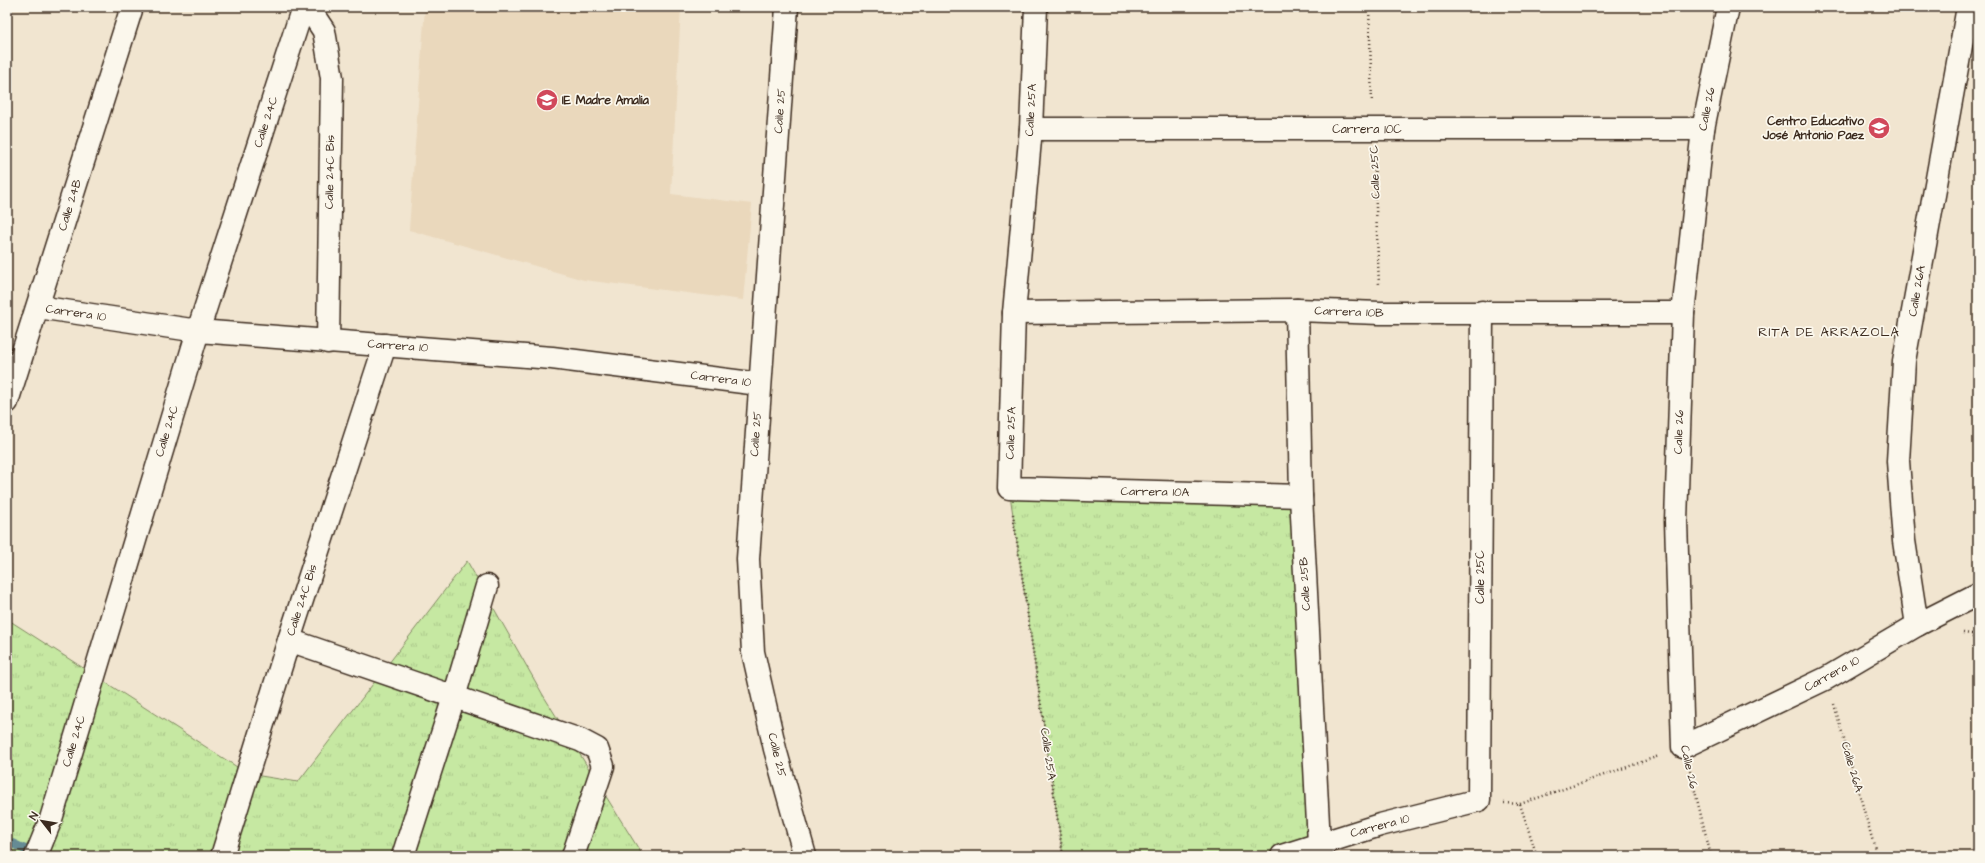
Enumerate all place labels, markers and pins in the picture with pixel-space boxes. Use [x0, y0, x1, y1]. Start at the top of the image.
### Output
school or university icon: IE Madre Amalia [534, 87, 560, 113]
place label: IE Madre Amalia [562, 92, 650, 109]
place label: Centro Educativo José Antonio Paez [1762, 113, 1865, 144]
school or university icon: Centro Educativo José Antonio Paez [1866, 115, 1892, 141]

